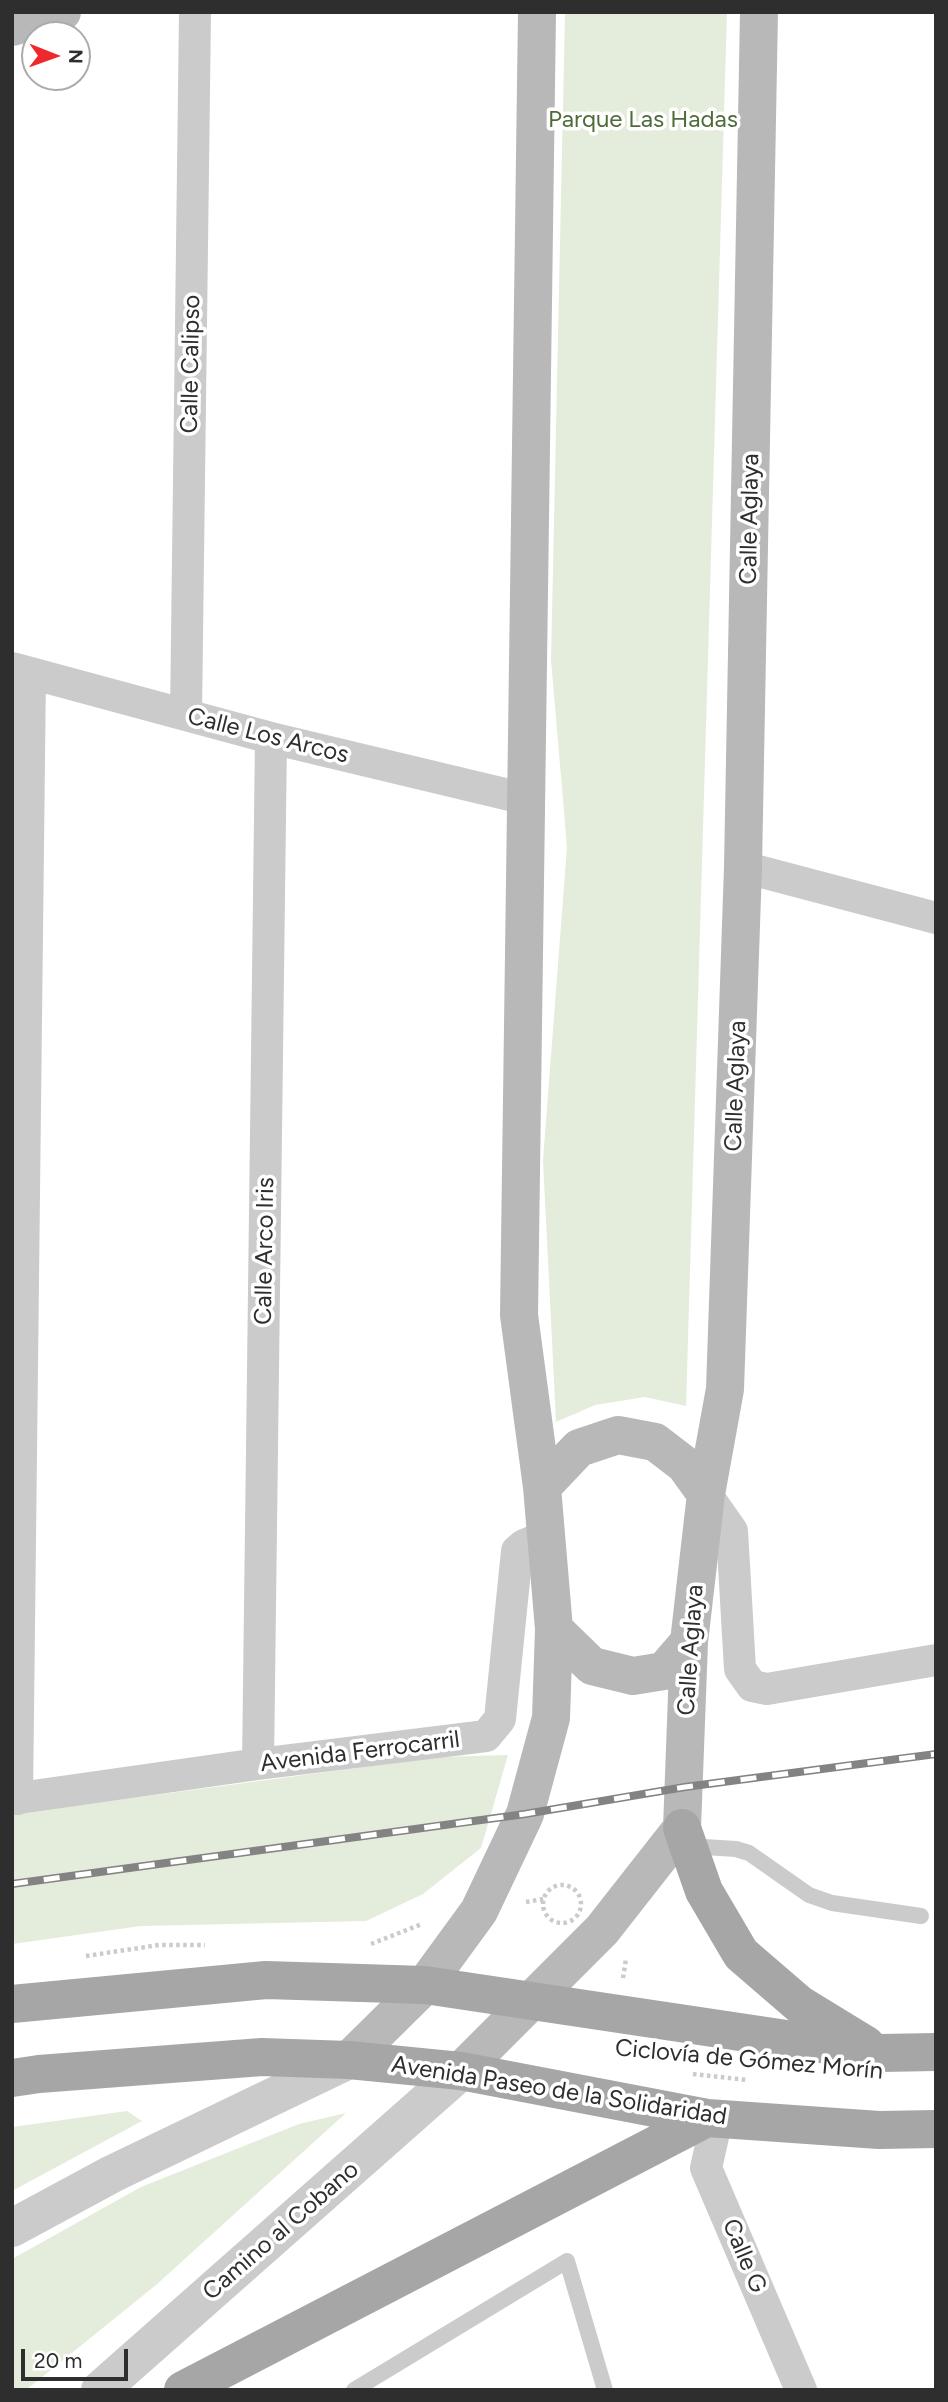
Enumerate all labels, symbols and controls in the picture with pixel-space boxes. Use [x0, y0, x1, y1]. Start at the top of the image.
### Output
north arrow [21, 21, 91, 91]
text: N [64, 49, 87, 64]
park label: Parque Las Hadas [548, 106, 738, 134]
street label: Calle Calipso [175, 294, 207, 434]
street label: Calle Aglaya [734, 453, 766, 585]
street label: Calle Los Arcos [184, 702, 352, 770]
street label: Calle Aglaya [719, 1020, 753, 1152]
street label: Calle Arco Iris [249, 1177, 281, 1325]
street label: Calle Aglaya [672, 1584, 710, 1716]
street label: Avenida Ferrocarril [259, 1725, 461, 1779]
street label: Ciclovía de Gómez Morín [614, 2034, 884, 2086]
street label: Avenida Paseo de la Solidaridad [389, 2050, 729, 2132]
street label: Camino al Cobano [197, 2155, 365, 2307]
street label: Calle G [716, 2215, 772, 2297]
scale bar [24, 2336, 131, 2380]
text: 20 m [34, 2348, 82, 2373]

